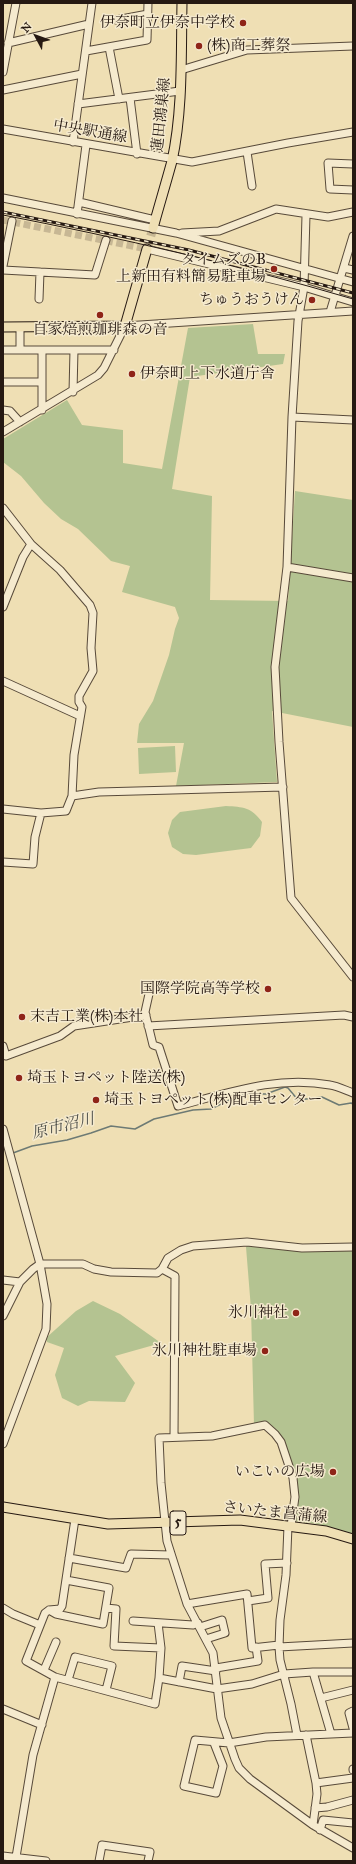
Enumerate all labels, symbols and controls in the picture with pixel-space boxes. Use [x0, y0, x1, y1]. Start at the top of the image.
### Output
place label: 伊奈町立伊奈中学校 [100, 14, 235, 32]
north arrow [16, 16, 56, 56]
marker: 伊奈町立伊奈中学校 [238, 18, 248, 28]
text: N [19, 20, 35, 36]
place label: (株)商工葬祭 [207, 37, 290, 55]
marker: (株)商工葬祭 [194, 41, 204, 51]
street label: 蓮田鴻巣線 [149, 77, 175, 153]
street label: 中央駅通線 [52, 117, 128, 147]
place label: タイムズのB 上新田有料簡易駐車場 [116, 251, 266, 286]
marker: タイムズのB 上新田有料簡易駐車場 [269, 264, 279, 274]
place label: ちゅうおうけん [199, 291, 304, 309]
marker: ちゅうおうけん [307, 295, 317, 305]
marker: 自家焙煎珈琲森の音 [95, 310, 105, 320]
place label: 自家焙煎珈琲森の音 [33, 321, 167, 339]
place label: 伊奈町上下水道庁舎 [140, 365, 275, 383]
marker: 伊奈町上下水道庁舎 [127, 369, 137, 379]
place label: 国際学院高等学校 [140, 980, 260, 998]
marker: 国際学院高等学校 [263, 984, 273, 994]
place label: 末吉工業(株)本社 [30, 1008, 143, 1026]
marker: 末吉工業(株)本社 [17, 1012, 27, 1022]
place label: 埼玉トヨペット陸送(株) [27, 1069, 185, 1087]
marker: 埼玉トヨペット陸送(株) [14, 1073, 24, 1083]
place label: 埼玉トヨペット(株)配車センター [104, 1091, 322, 1109]
marker: 埼玉トヨペット(株)配車センター [91, 1095, 101, 1105]
water label: 原市沼川 [30, 1110, 96, 1144]
place label: 氷川神社 [228, 1304, 288, 1322]
marker: 氷川神社 [291, 1308, 301, 1318]
place label: 氷川神社駐車場 [152, 1342, 257, 1360]
marker: 氷川神社駐車場 [260, 1346, 270, 1356]
place label: いこいの広場 [235, 1463, 325, 1481]
marker: いこいの広場 [328, 1467, 338, 1477]
street label: さいたま菖蒲線 [222, 1499, 328, 1527]
road number: 5 [170, 1511, 186, 1535]

